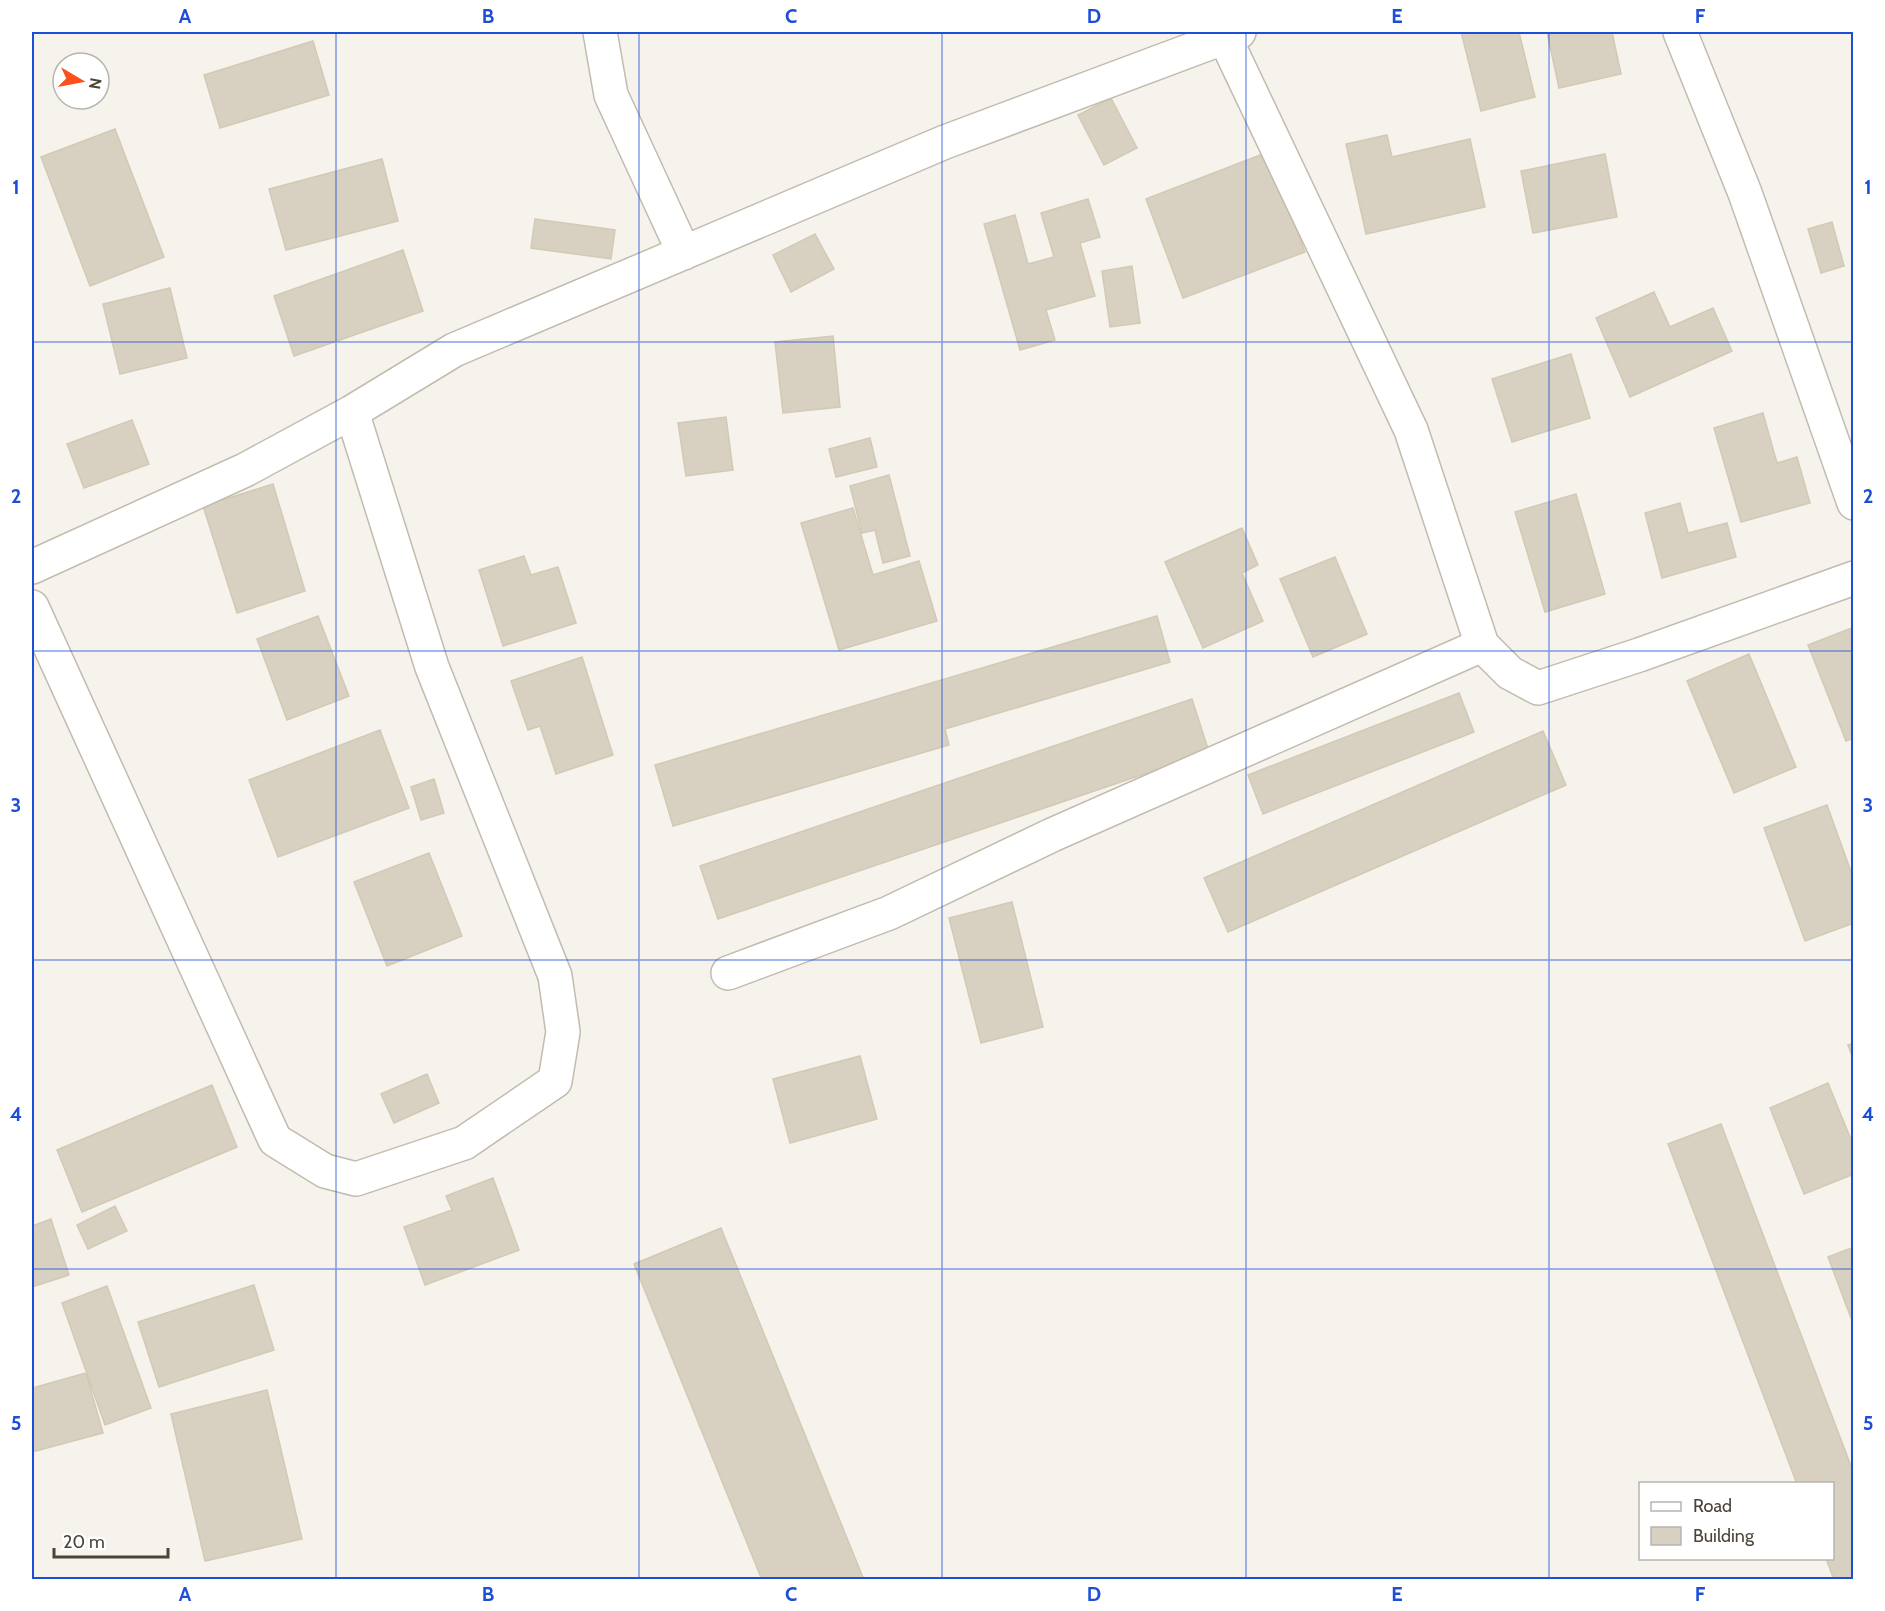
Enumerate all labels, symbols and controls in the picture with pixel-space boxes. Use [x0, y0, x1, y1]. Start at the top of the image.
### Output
text: A [179, 4, 192, 28]
text: B [482, 4, 494, 28]
text: C [785, 4, 797, 28]
text: D [1087, 4, 1101, 28]
text: E [1391, 4, 1403, 28]
text: F [1695, 4, 1706, 28]
north arrow [51, 51, 111, 111]
text: N [85, 76, 106, 91]
text: 1 [12, 175, 20, 199]
text: 1 [1864, 175, 1872, 199]
text: 2 [11, 484, 21, 508]
text: 2 [1863, 484, 1873, 508]
text: 3 [11, 793, 21, 817]
text: 3 [1863, 793, 1873, 817]
text: 4 [10, 1102, 22, 1126]
text: 4 [1862, 1102, 1874, 1126]
text: 5 [11, 1411, 21, 1435]
text: 5 [1863, 1411, 1873, 1435]
legend [1639, 1482, 1834, 1560]
text: Road [1693, 1495, 1732, 1517]
scale bar [54, 1521, 168, 1559]
text: Building [1693, 1525, 1755, 1547]
text: 20 m [63, 1531, 105, 1553]
text: A [179, 1582, 192, 1606]
text: B [482, 1582, 494, 1606]
text: C [785, 1582, 797, 1606]
text: D [1087, 1582, 1101, 1606]
text: E [1391, 1582, 1403, 1606]
text: F [1695, 1582, 1706, 1606]

